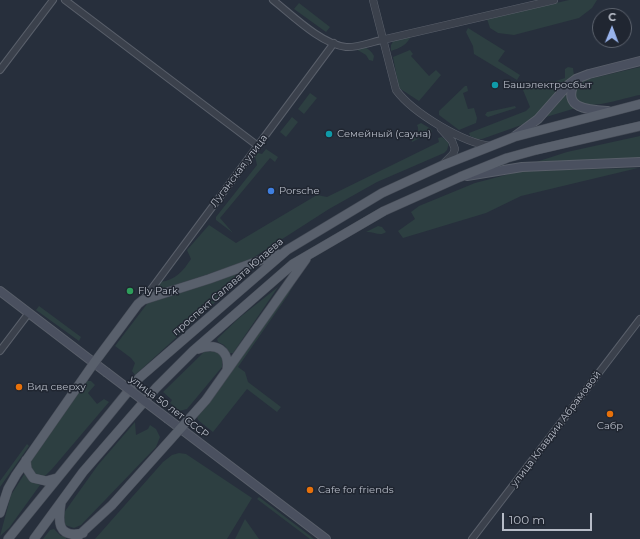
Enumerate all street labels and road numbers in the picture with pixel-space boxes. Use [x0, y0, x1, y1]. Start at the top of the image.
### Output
street label: Луганская улица [208, 132, 270, 210]
street label: проспект Салавата Юлаева [170, 236, 286, 338]
street label: улица Клавдии Абрамовой [508, 369, 604, 489]
street label: улица 50 лет СССР [127, 373, 211, 441]

